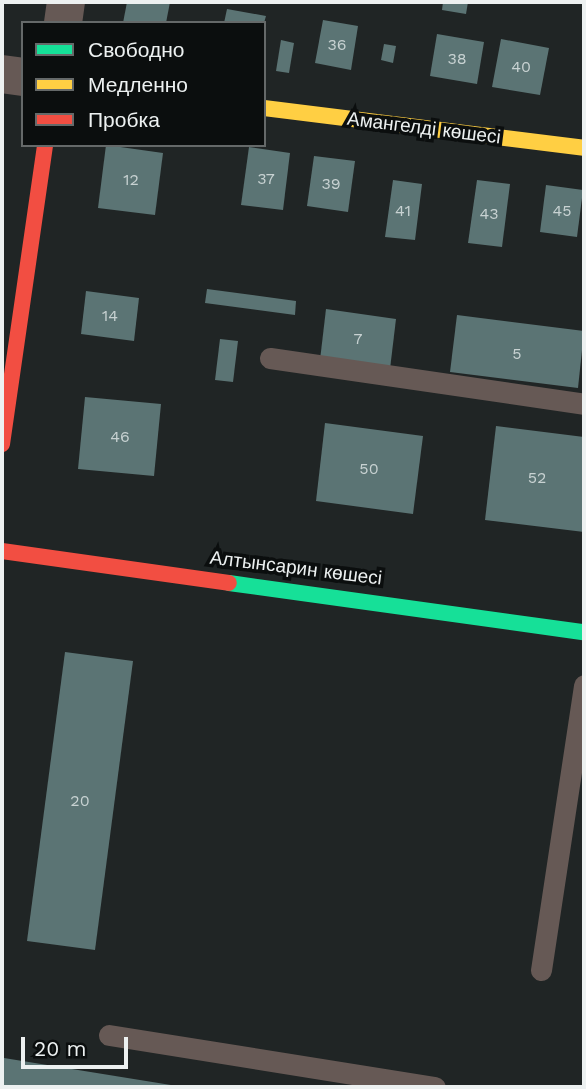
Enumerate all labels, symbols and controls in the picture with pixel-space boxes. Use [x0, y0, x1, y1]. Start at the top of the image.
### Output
legend [21, 21, 266, 147]
house number: 36 [327, 35, 347, 55]
text: Свободно [88, 37, 185, 62]
house number: 38 [447, 49, 467, 69]
house number: 40 [511, 57, 531, 77]
text: Медленно [88, 72, 188, 97]
text: Пробка [88, 107, 160, 132]
street label: Амангелді көшесі [346, 107, 502, 149]
house number: 37 [257, 169, 275, 189]
house number: 12 [123, 170, 139, 190]
house number: 39 [321, 174, 341, 194]
house number: 41 [395, 201, 411, 221]
house number: 45 [552, 201, 572, 221]
house number: 43 [479, 204, 499, 224]
house number: 14 [102, 306, 118, 326]
house number: 7 [354, 329, 362, 349]
house number: 5 [512, 344, 522, 364]
house number: 46 [110, 427, 130, 447]
house number: 50 [359, 459, 379, 479]
house number: 52 [528, 468, 546, 488]
street label: Алтынсарин көшесі [209, 546, 383, 590]
house number: 20 [70, 791, 90, 811]
scale bar [24, 1023, 131, 1066]
text: 20 m [34, 1036, 86, 1061]

